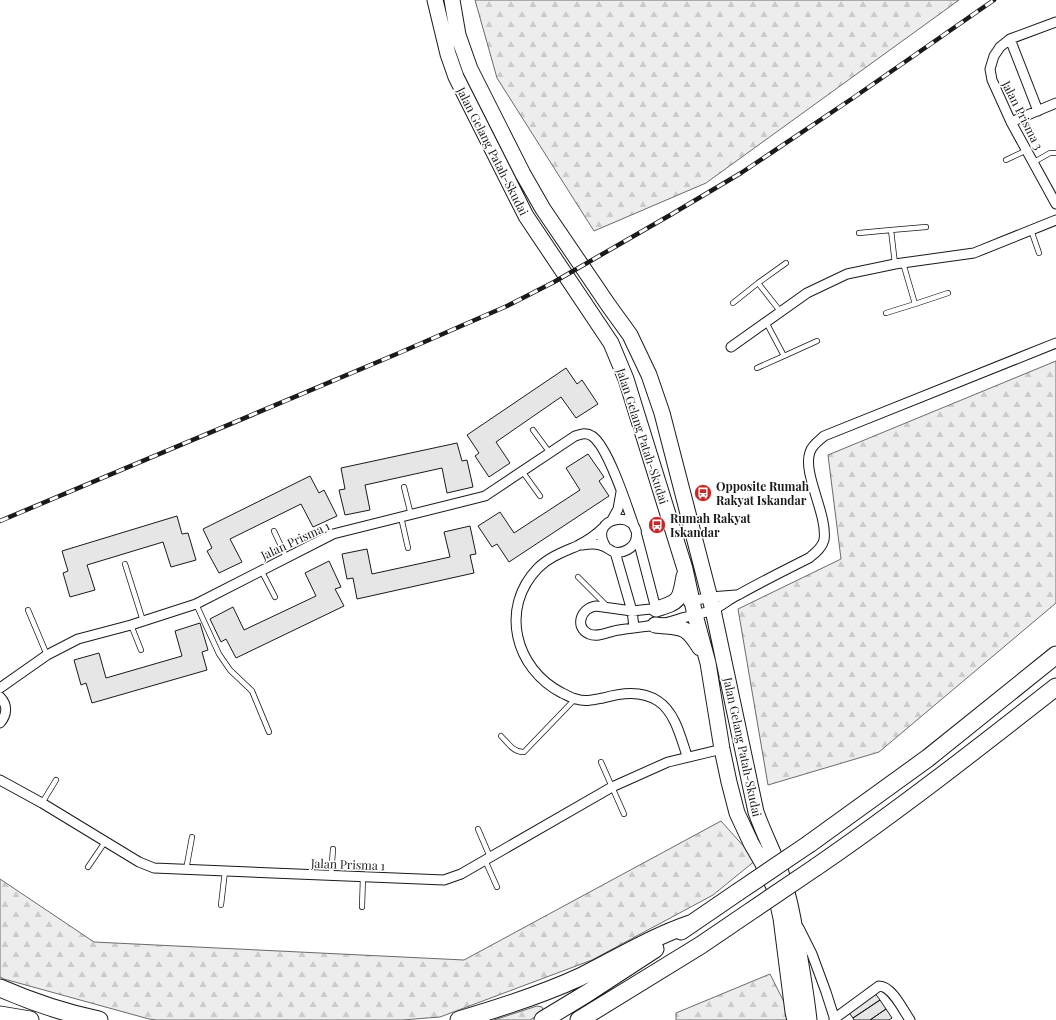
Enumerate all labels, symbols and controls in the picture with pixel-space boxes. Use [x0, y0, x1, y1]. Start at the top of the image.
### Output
street label: Jalan Prisma 3 [998, 77, 1047, 152]
street label: Jalan Gelang Patah-Skudai [453, 83, 533, 218]
street label: Jalan Gelang Patah-Skudai [613, 365, 673, 506]
place label: Opposite Rumah Rakyat Iskandar [716, 478, 810, 508]
bus stop icon: Opposite Rumah Rakyat Iskandar [693, 483, 713, 503]
place label: Rumah Rakyat Iskandar [670, 510, 752, 540]
bus stop icon: Rumah Rakyat Iskandar [647, 515, 667, 535]
street label: Jalan Prisma 1 [257, 517, 333, 563]
street label: Jalan Gelang Patah-Skudai [720, 675, 766, 819]
street label: Jalan Prisma 1 [310, 855, 386, 873]

